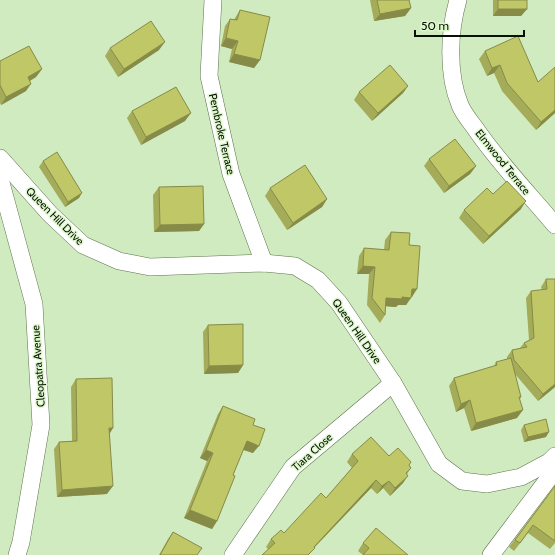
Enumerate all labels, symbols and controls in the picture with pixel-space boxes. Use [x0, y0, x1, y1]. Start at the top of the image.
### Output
scale bar [415, 12, 524, 38]
text: 50 m [421, 18, 449, 33]
street label: Pembroke Terrace [206, 92, 238, 176]
street label: Elmwood Terrace [472, 126, 534, 198]
street label: Queen Hill Drive [23, 184, 87, 248]
street label: Queen Hill Drive [329, 296, 385, 367]
street label: Cleopatra Avenue [28, 324, 48, 407]
street label: Tiara Close [289, 430, 336, 474]

